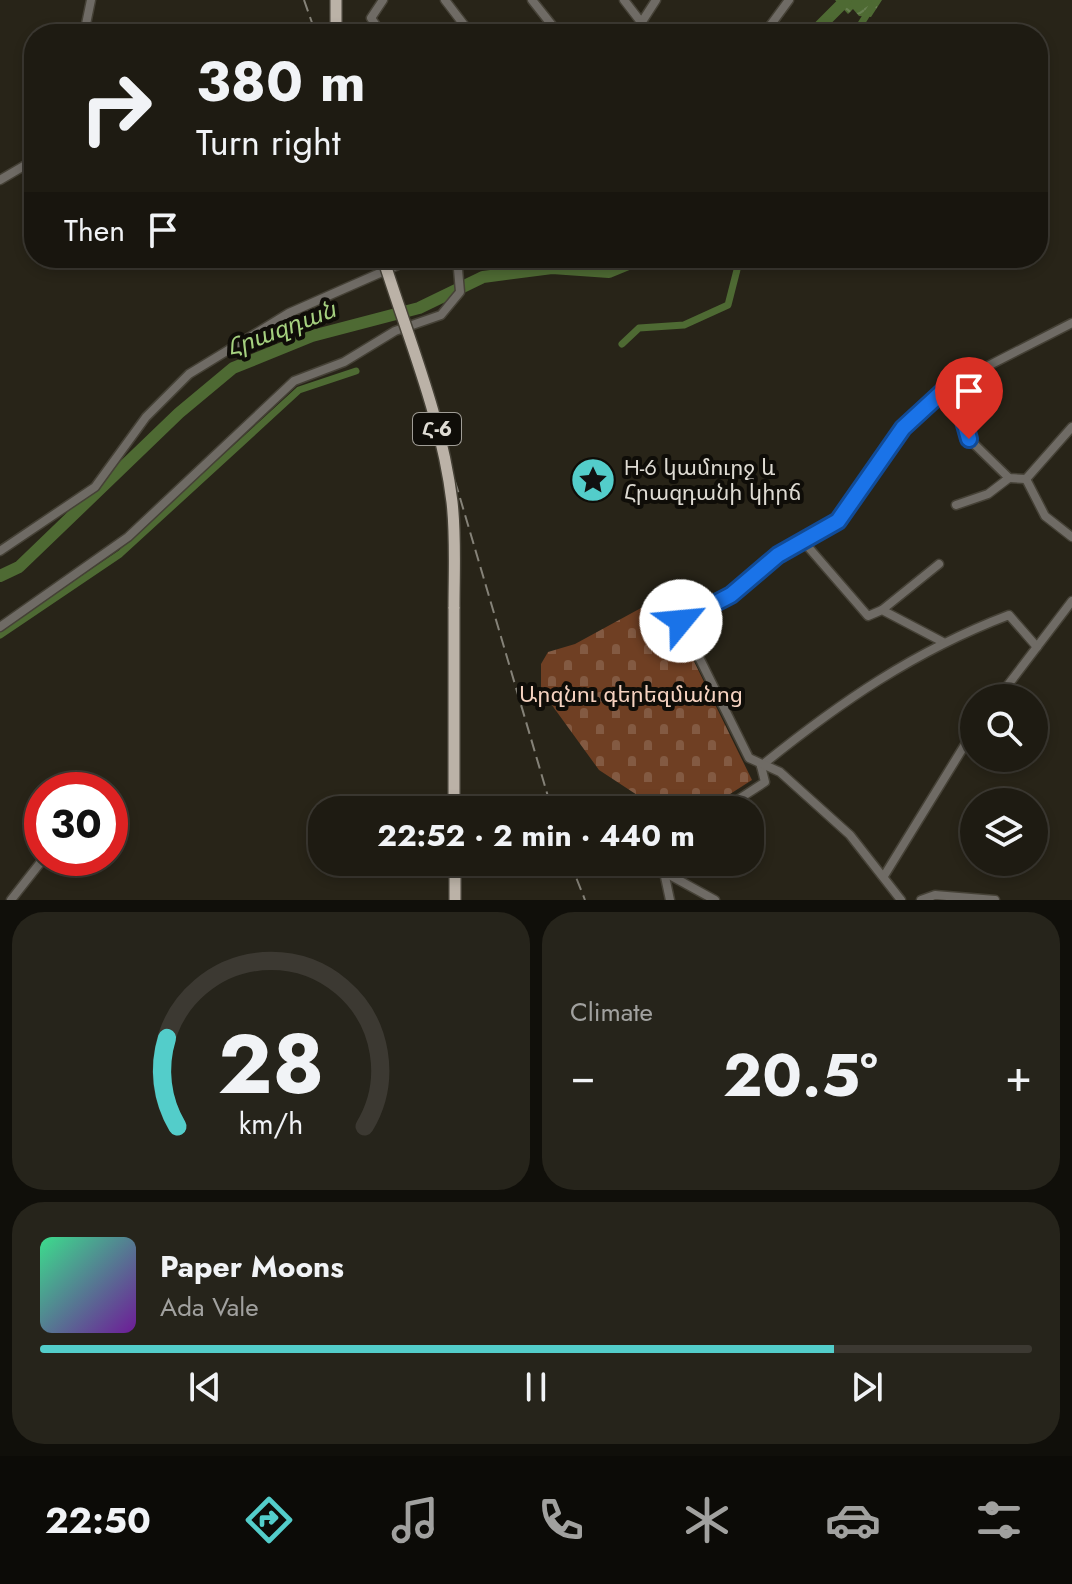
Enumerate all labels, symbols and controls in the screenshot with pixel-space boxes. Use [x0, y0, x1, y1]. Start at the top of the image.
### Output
text: 380 m [196, 41, 366, 122]
icon: right [64, 56, 168, 160]
text: Turn right [196, 116, 341, 168]
icon: arrive [141, 208, 185, 252]
text: Then [64, 209, 125, 252]
water label: Հրազդան [221, 291, 342, 365]
pin [935, 357, 1003, 439]
icon: arrive [947, 369, 991, 413]
road number: Հ-6 [413, 413, 461, 445]
place label: H-6 կամուրջ և Հրազդանի կիրճ [624, 451, 801, 508]
place icon: H-6 կամուրջ և Հրազդանի կիրճ [569, 456, 617, 504]
position arrow [639, 579, 723, 663]
park label: Արզնու գերեզմանոց [519, 678, 743, 710]
map controls [960, 684, 1048, 876]
button: search [960, 684, 1048, 772]
speed limit sign: 30 [24, 772, 128, 876]
button: layers [960, 788, 1048, 876]
text: 22:52 · 2 min · 440 m [377, 814, 695, 857]
text: Climate [570, 993, 653, 1031]
text: 28 [218, 1004, 324, 1124]
text: 20.5° [723, 1032, 878, 1119]
text: − [570, 1044, 596, 1108]
text: + [1005, 1044, 1032, 1108]
text: km/h [239, 1103, 303, 1145]
text: Paper Moons [160, 1245, 344, 1288]
text: Ada Vale [160, 1288, 259, 1326]
icon: previous [183, 1365, 227, 1409]
icon: pause [514, 1365, 558, 1409]
icon: next [845, 1365, 889, 1409]
icon: directions [241, 1492, 297, 1548]
icon: music [387, 1492, 443, 1548]
icon: phone [533, 1492, 589, 1548]
icon: climate [679, 1492, 735, 1548]
icon: car [825, 1492, 881, 1548]
icon: filters [971, 1492, 1027, 1548]
text: 22:50 [45, 1494, 151, 1546]

